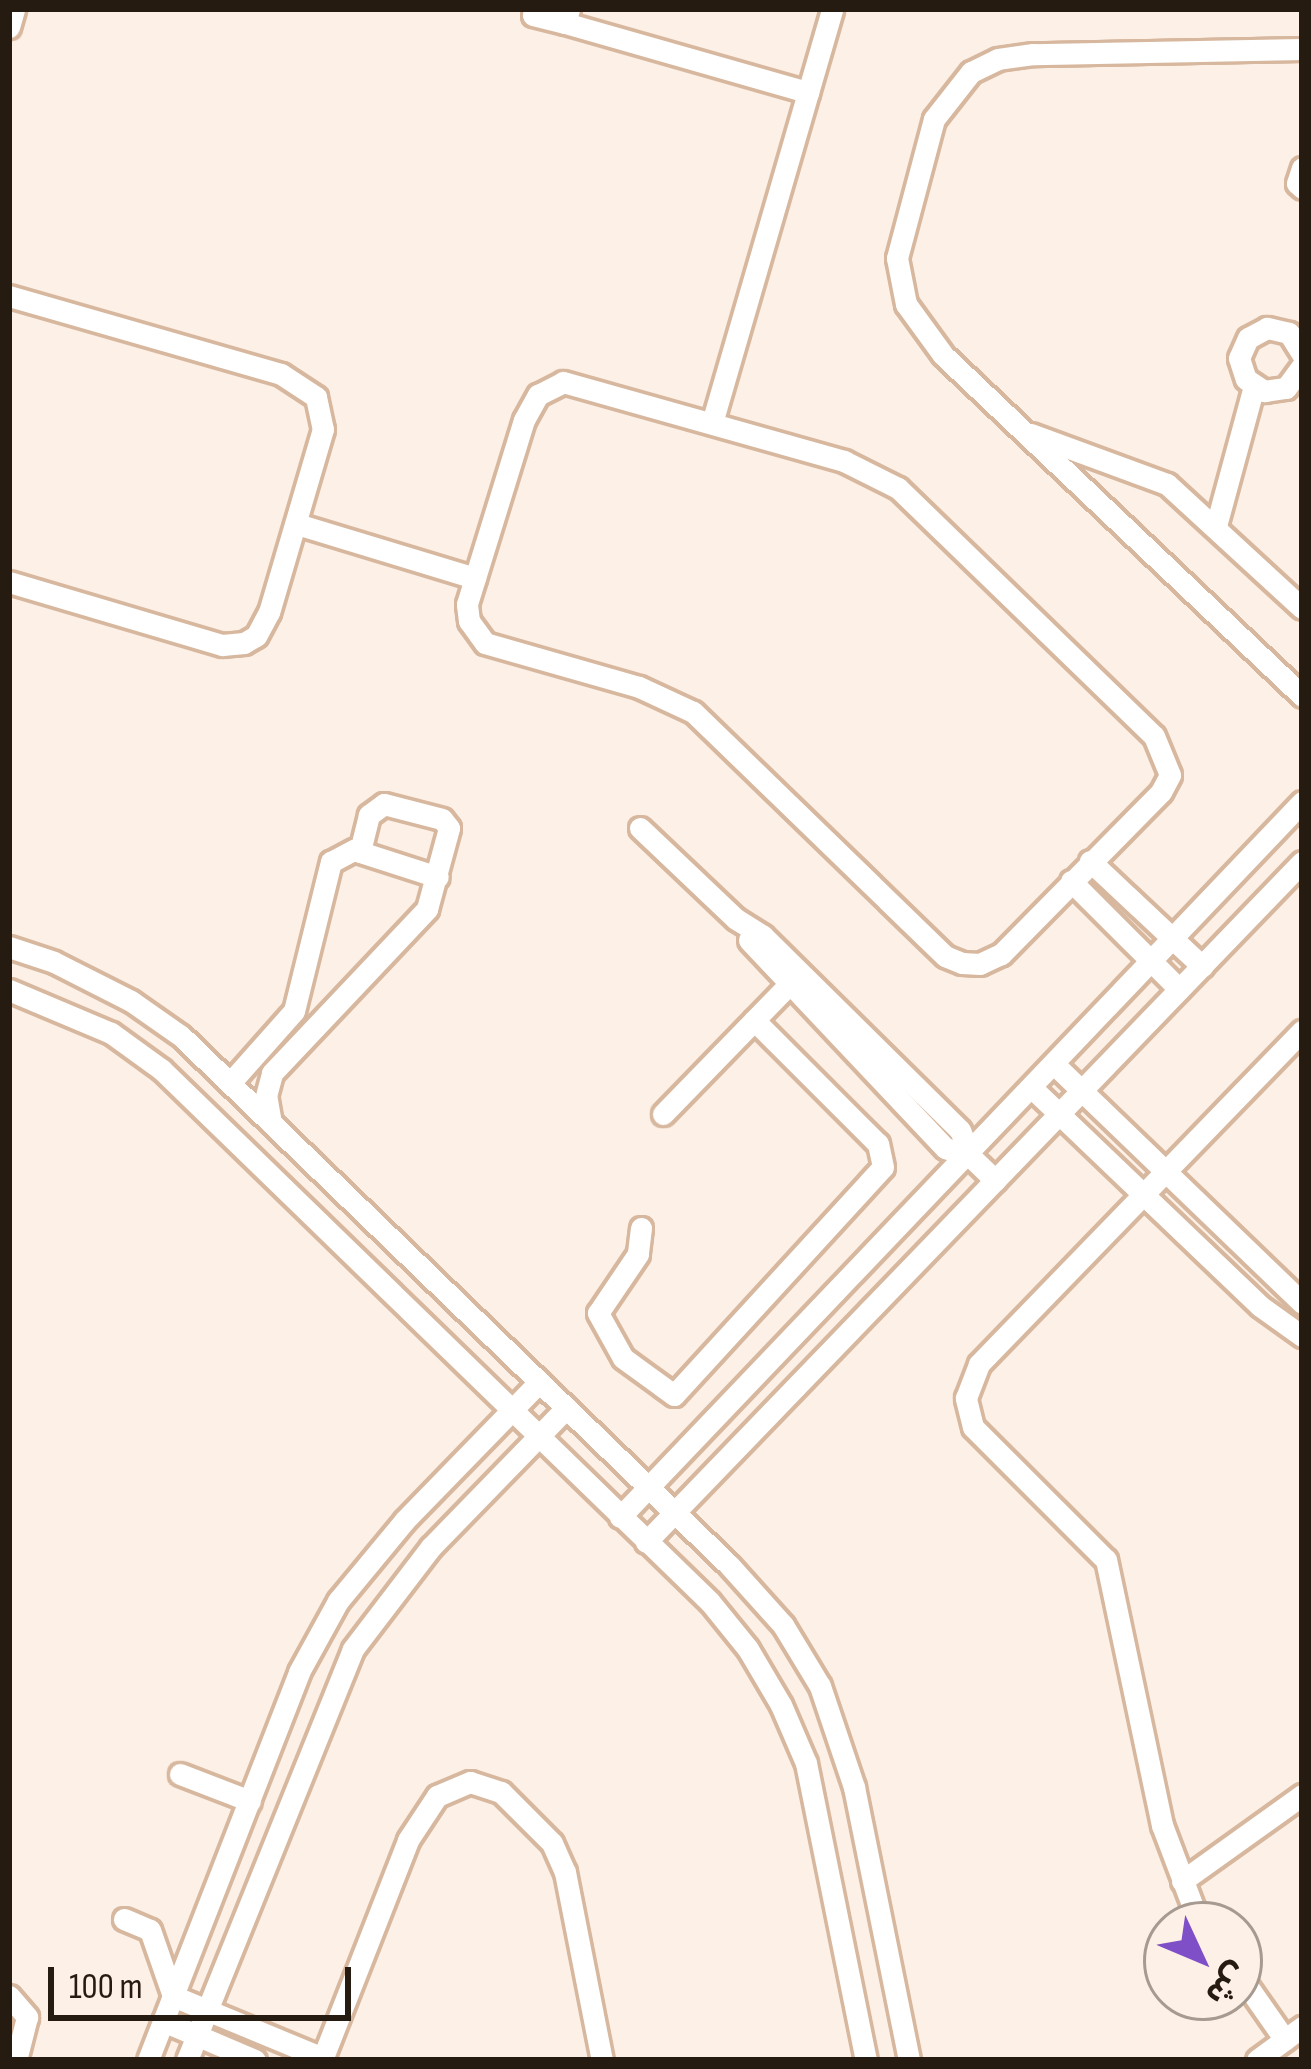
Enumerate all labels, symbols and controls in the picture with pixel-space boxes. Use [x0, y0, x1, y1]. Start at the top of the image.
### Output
north arrow [1143, 1901, 1263, 2021]
scale bar [54, 1943, 357, 2017]
text: ش [1197, 1954, 1257, 2014]
text: 100 m [69, 1966, 143, 2009]

